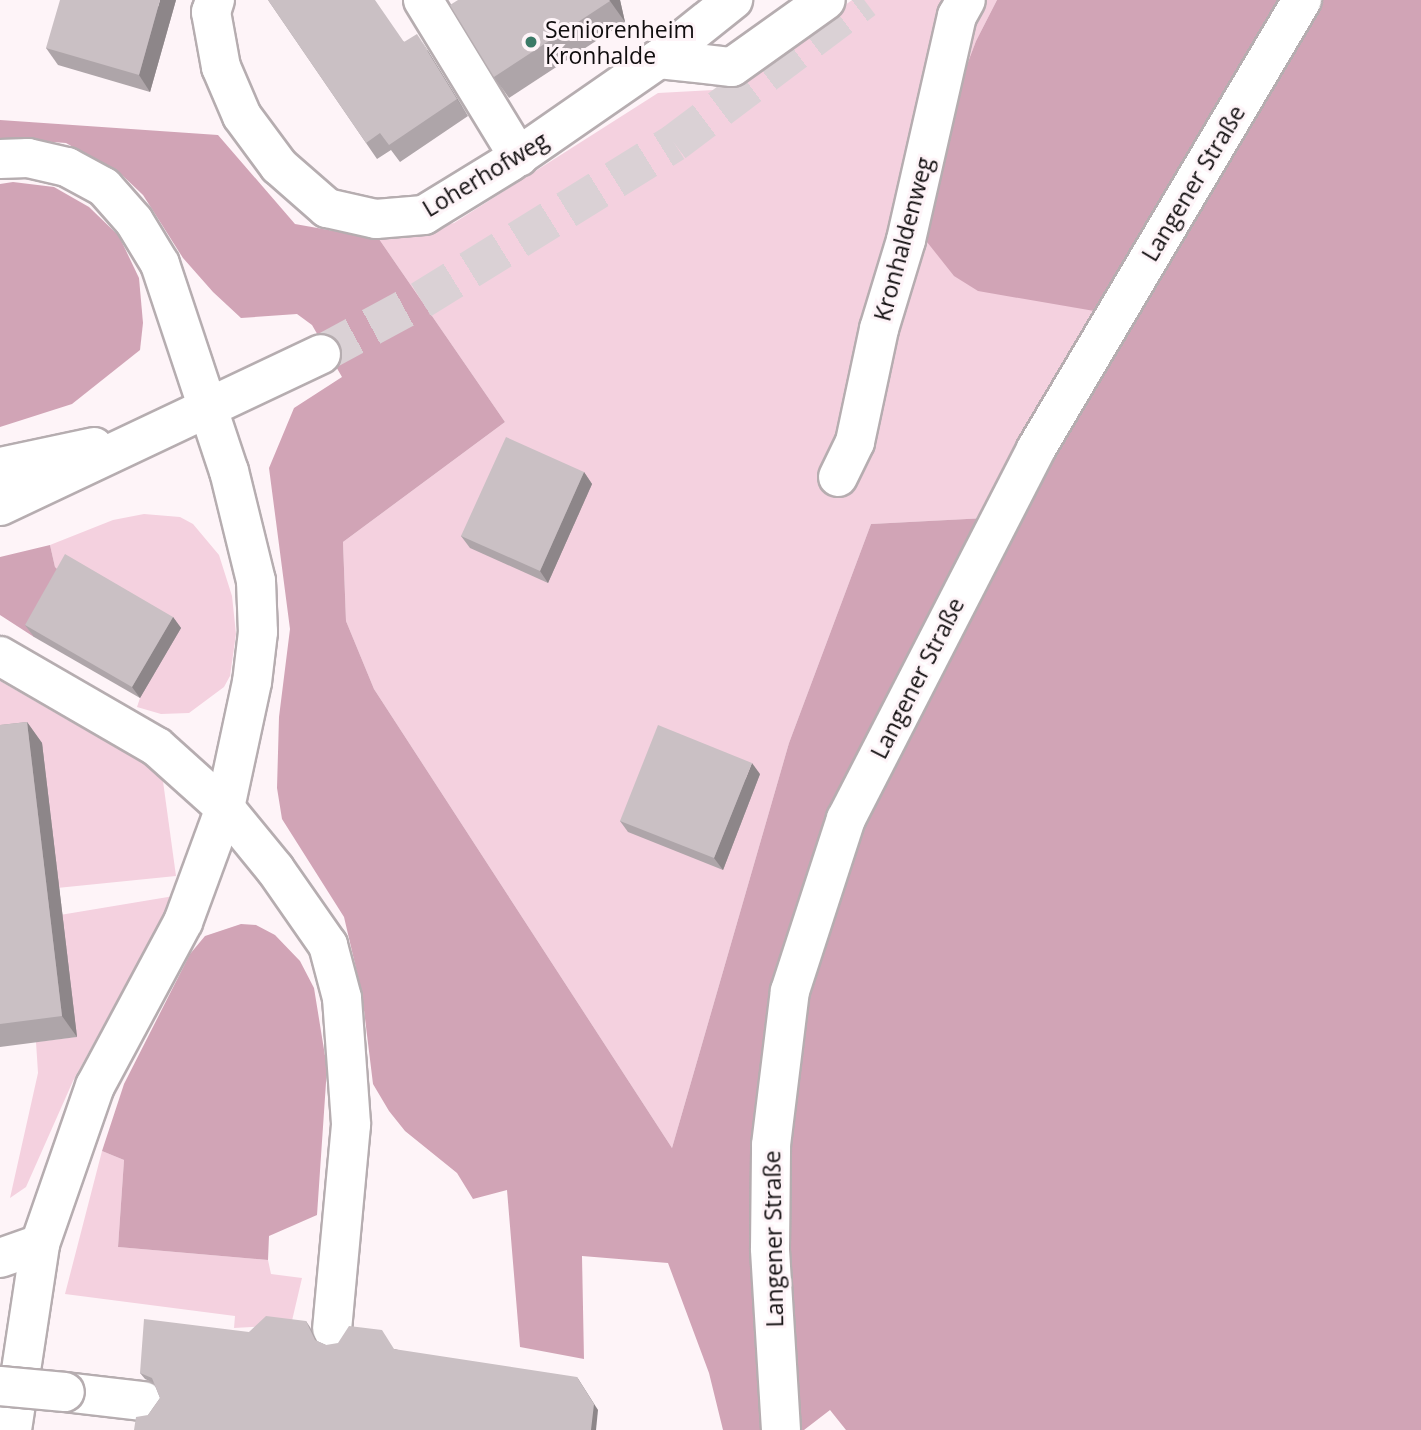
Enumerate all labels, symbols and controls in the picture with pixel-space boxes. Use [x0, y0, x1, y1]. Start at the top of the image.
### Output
place label: Seniorenheim Kronhalde [545, 15, 695, 69]
marker: Seniorenheim Kronhalde [523, 34, 539, 50]
street label: Langener Straße [1136, 100, 1250, 266]
street label: Loherhofweg [417, 126, 553, 222]
street label: Kronhaldenweg [868, 154, 938, 324]
street label: Langener Straße [865, 593, 969, 763]
street label: Langener Straße [758, 1150, 788, 1328]

